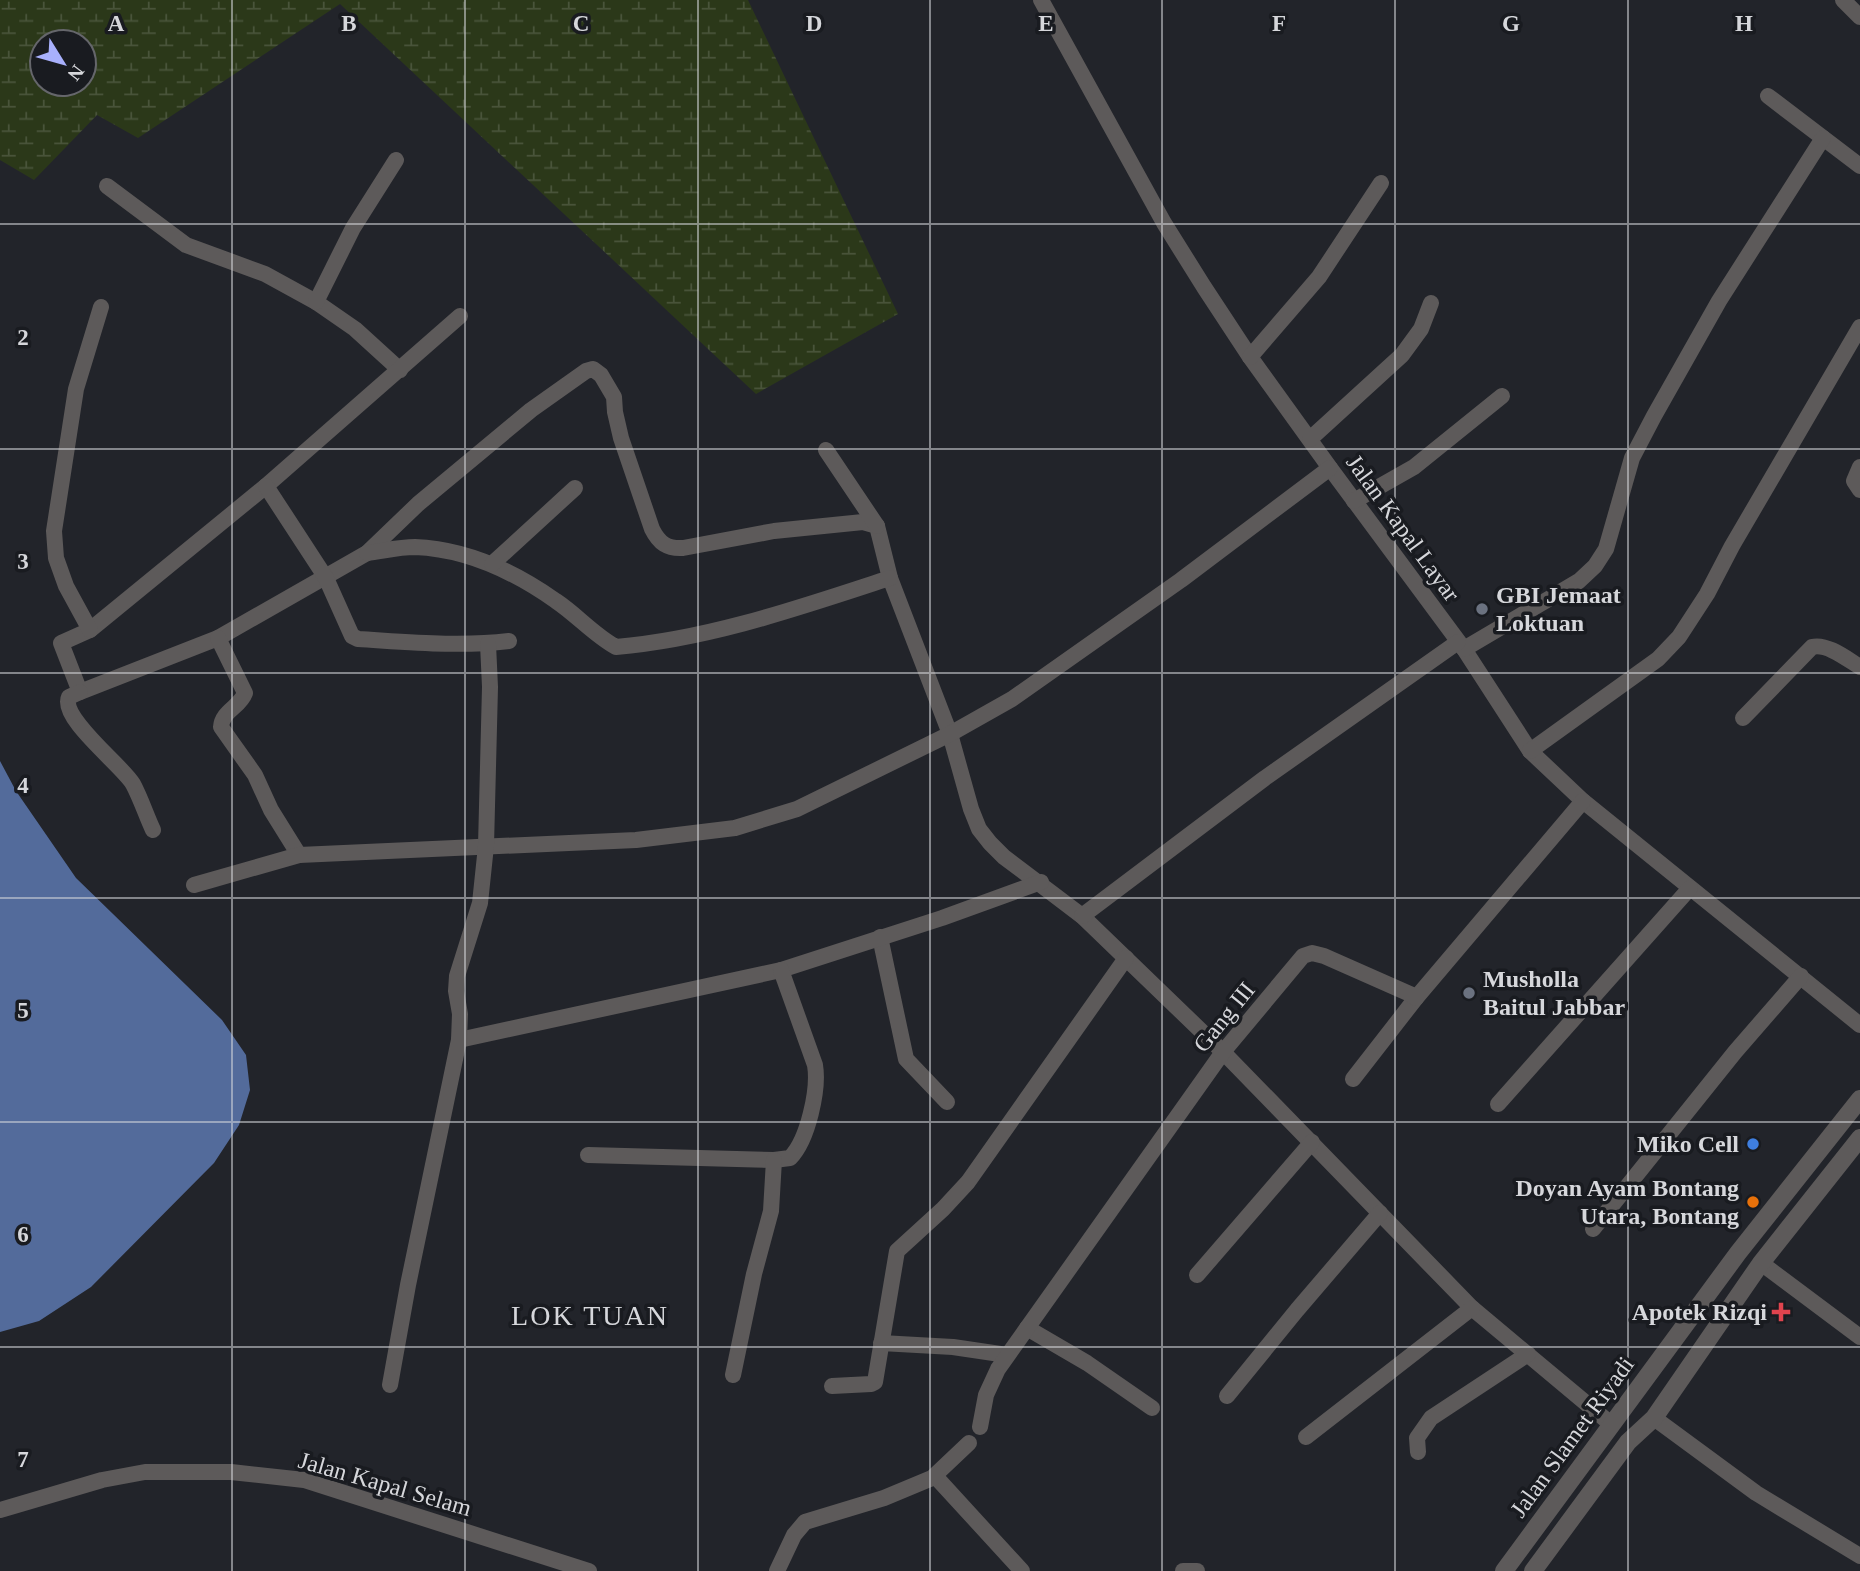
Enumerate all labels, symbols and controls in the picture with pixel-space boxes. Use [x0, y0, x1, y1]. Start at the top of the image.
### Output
text: A [108, 11, 125, 36]
text: B [341, 11, 357, 36]
text: C [573, 11, 589, 36]
text: D [806, 11, 822, 36]
text: E [1038, 11, 1054, 36]
text: F [1272, 11, 1286, 36]
text: G [1502, 11, 1520, 36]
text: H [1735, 11, 1753, 36]
north arrow [28, 28, 98, 98]
text: N [63, 61, 89, 85]
text: 2 [17, 325, 29, 350]
street label: Jalan Kapal Layar [1341, 450, 1465, 606]
text: 3 [17, 549, 29, 574]
place label: GBI Jemaat Loktuan [1496, 582, 1621, 636]
marker: GBI Jemaat Loktuan [1474, 601, 1490, 617]
text: 4 [17, 773, 29, 798]
place label: Musholla Baitul Jabbar [1483, 966, 1625, 1020]
street label: Gang III [1188, 977, 1260, 1057]
marker: Musholla Baitul Jabbar [1461, 985, 1477, 1001]
text: 5 [17, 998, 29, 1023]
place label: Miko Cell [1637, 1131, 1739, 1157]
marker: Miko Cell [1745, 1136, 1761, 1152]
place label: Doyan Ayam Bontang Utara, Bontang [1515, 1175, 1739, 1229]
marker: Doyan Ayam Bontang Utara, Bontang [1745, 1194, 1761, 1210]
text: 6 [17, 1222, 29, 1247]
place label: Apotek Rizqi [1632, 1299, 1767, 1325]
district label: LOK TUAN [511, 1300, 669, 1331]
marker: Apotek Rizqi [1773, 1304, 1789, 1320]
street label: Jalan Slamet Riyadi [1505, 1351, 1639, 1522]
text: 7 [17, 1447, 29, 1472]
street label: Jalan Kapal Selam [296, 1447, 475, 1521]

